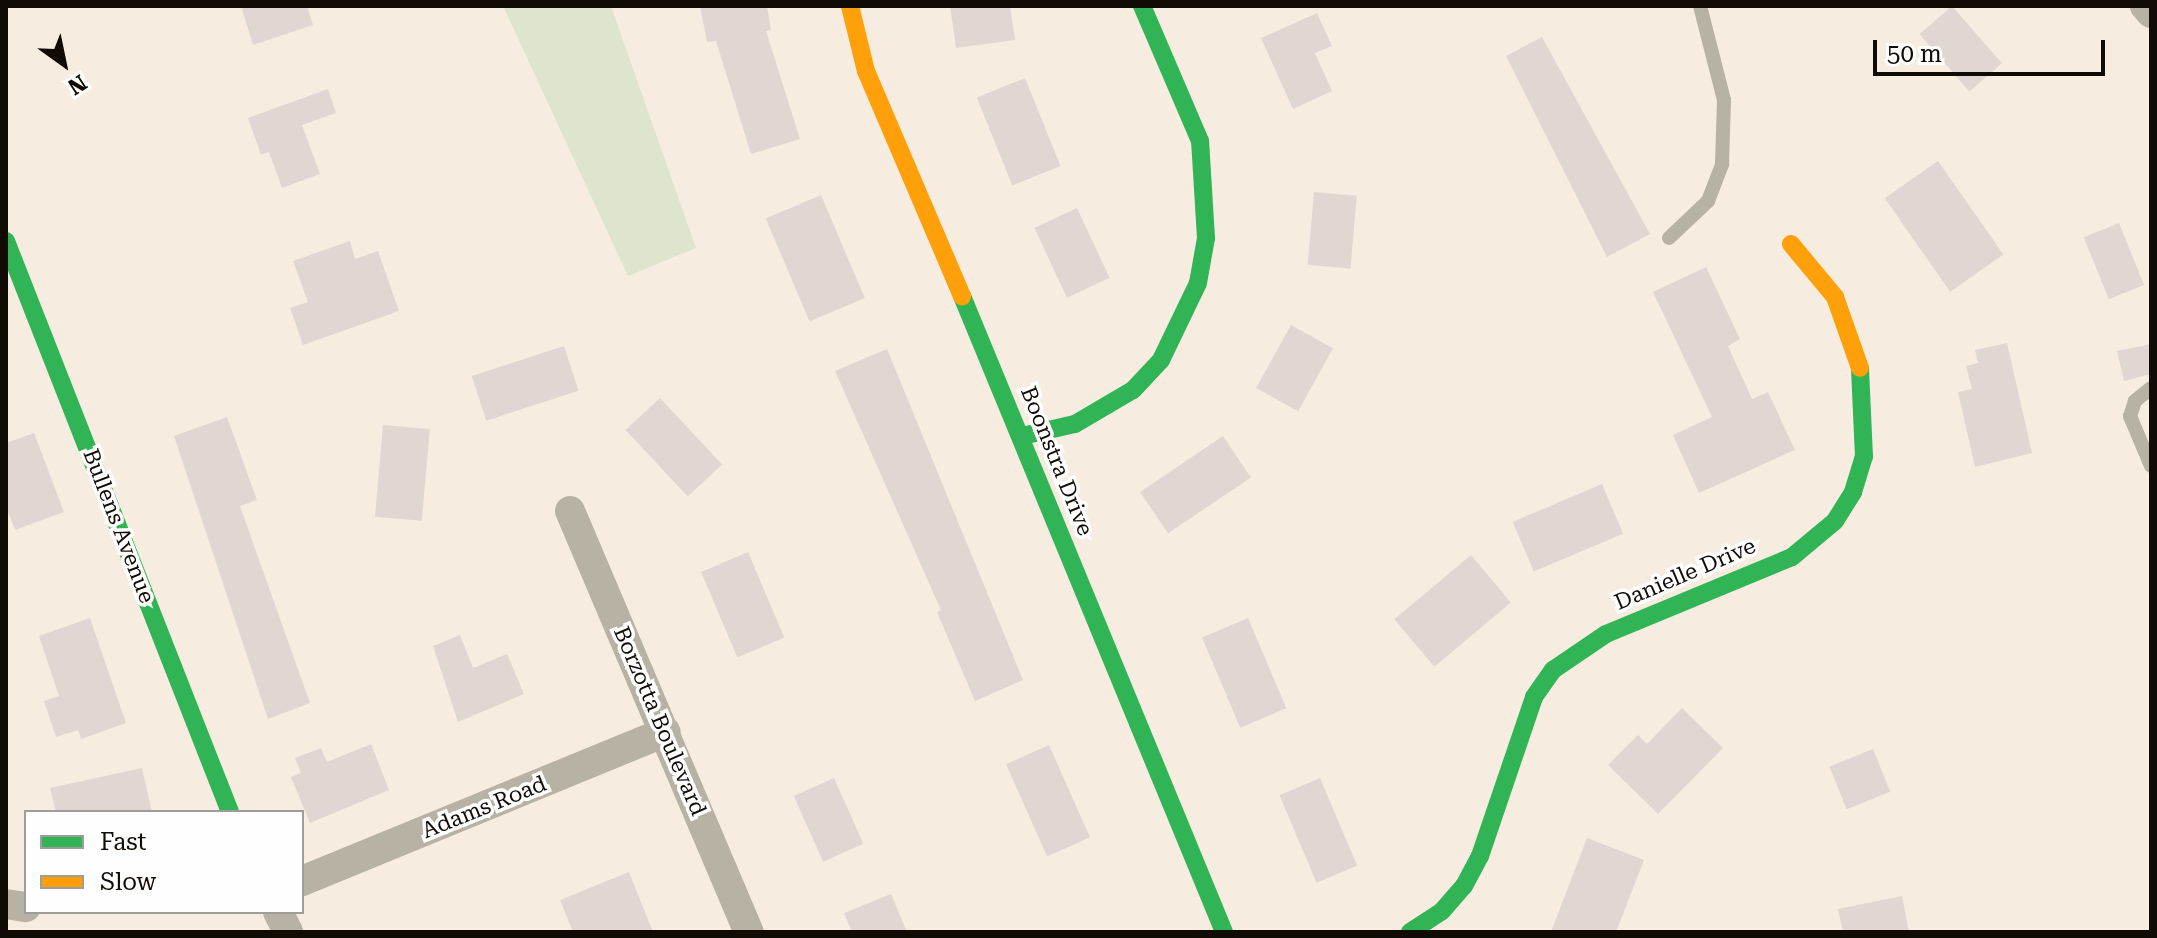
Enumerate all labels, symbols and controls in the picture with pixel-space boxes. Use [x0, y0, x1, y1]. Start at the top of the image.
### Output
north arrow [24, 24, 104, 104]
scale bar [1877, 24, 2109, 74]
text: 50 m [1887, 40, 1942, 68]
text: N [63, 69, 91, 100]
street label: Boonstra Drive [1015, 383, 1099, 539]
street label: Bullens Avenue [77, 445, 161, 607]
street label: Danielle Drive [1610, 532, 1760, 616]
street label: Borzotta Boulevard [608, 622, 712, 820]
street label: Adams Road [418, 770, 550, 844]
legend [24, 810, 304, 914]
text: Fast [100, 828, 147, 856]
text: Slow [100, 868, 156, 896]

